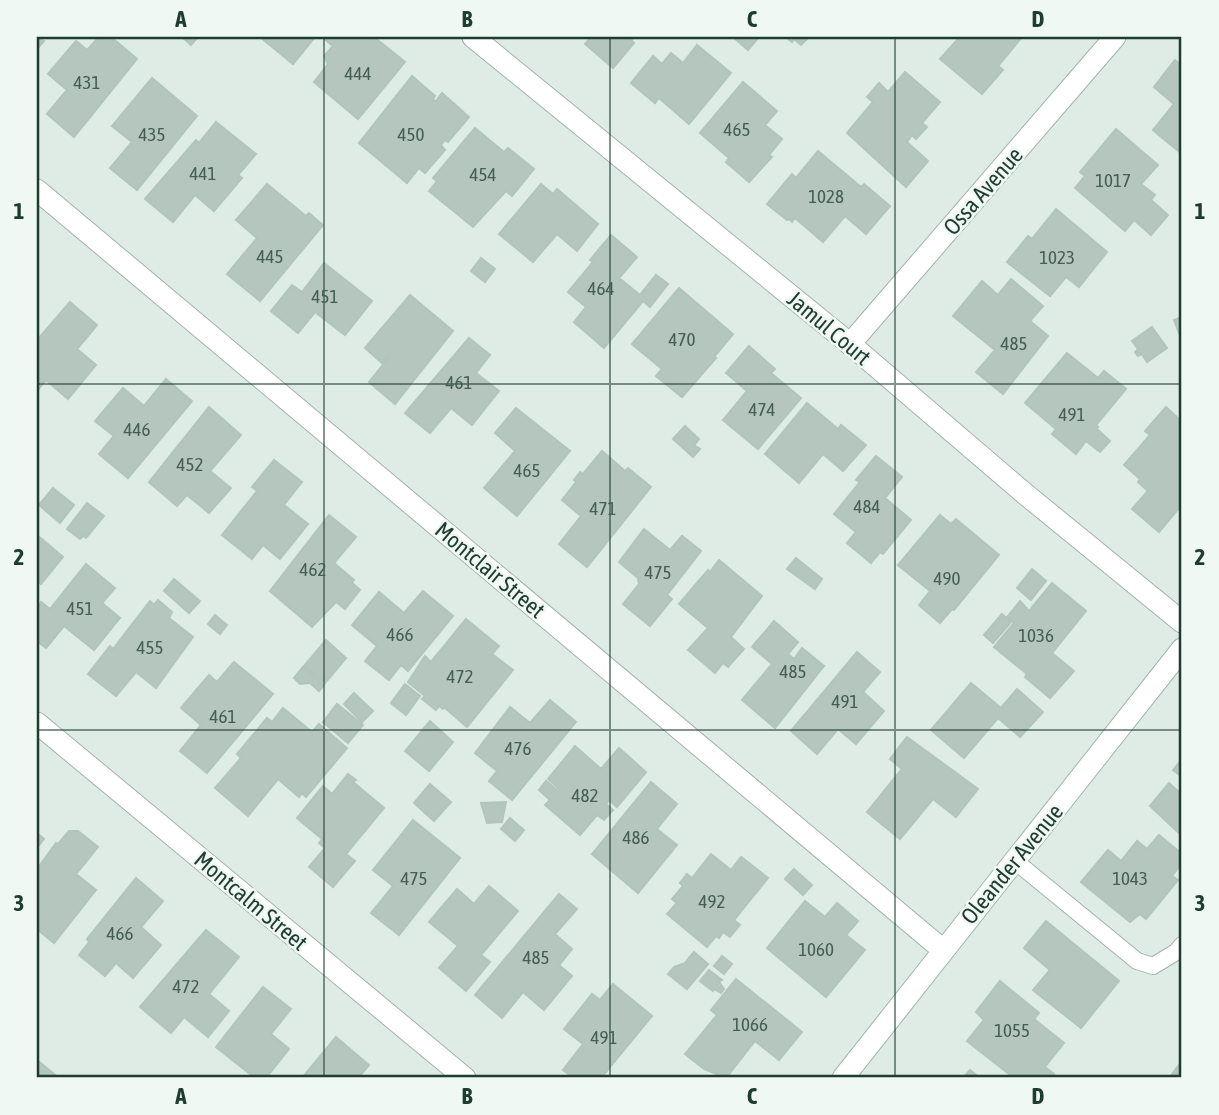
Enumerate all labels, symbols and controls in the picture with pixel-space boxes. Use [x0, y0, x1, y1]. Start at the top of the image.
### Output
text: A [174, 6, 187, 32]
text: B [462, 6, 473, 32]
text: C [747, 6, 758, 32]
text: D [1032, 6, 1045, 32]
house number: 444 [345, 62, 371, 84]
house number: 431 [74, 71, 100, 93]
house number: 465 [724, 118, 750, 140]
house number: 435 [139, 123, 165, 145]
house number: 450 [398, 123, 424, 145]
street label: Ossa Avenue [938, 142, 1028, 240]
house number: 441 [190, 162, 216, 184]
house number: 454 [470, 163, 496, 185]
house number: 1017 [1095, 169, 1131, 191]
house number: 1028 [808, 185, 844, 207]
text: 1 [14, 198, 25, 224]
text: 1 [1195, 198, 1206, 224]
house number: 445 [257, 245, 283, 267]
house number: 1023 [1039, 246, 1075, 268]
house number: 464 [588, 277, 614, 299]
house number: 451 [312, 285, 338, 307]
street label: Jamul Court [782, 286, 876, 370]
house number: 470 [669, 328, 695, 350]
house number: 485 [1001, 332, 1027, 354]
house number: 461 [446, 371, 472, 393]
house number: 474 [749, 398, 775, 420]
house number: 491 [1059, 403, 1085, 425]
house number: 446 [124, 418, 150, 440]
house number: 452 [177, 453, 203, 475]
house number: 465 [514, 459, 540, 481]
house number: 484 [854, 495, 880, 517]
house number: 471 [590, 497, 616, 519]
street label: Montclair Street [430, 517, 550, 623]
text: 2 [14, 544, 24, 570]
text: 2 [1195, 544, 1205, 570]
house number: 462 [300, 558, 326, 580]
house number: 475 [645, 561, 671, 583]
house number: 490 [934, 567, 960, 589]
house number: 451 [67, 597, 93, 619]
house number: 466 [387, 623, 413, 645]
house number: 1036 [1018, 624, 1054, 646]
house number: 455 [137, 636, 163, 658]
house number: 485 [780, 660, 806, 682]
house number: 472 [447, 665, 473, 687]
house number: 491 [832, 690, 858, 712]
house number: 461 [210, 705, 236, 727]
house number: 476 [505, 737, 531, 759]
house number: 482 [572, 784, 598, 806]
street label: Oleander Avenue [956, 799, 1068, 929]
house number: 486 [623, 826, 649, 848]
street label: Montcalm Street [189, 846, 313, 956]
house number: 475 [401, 867, 427, 889]
house number: 1043 [1112, 867, 1148, 889]
text: 3 [14, 890, 24, 916]
house number: 492 [699, 890, 725, 912]
text: 3 [1195, 890, 1205, 916]
house number: 466 [107, 922, 133, 944]
house number: 1060 [798, 938, 834, 960]
house number: 485 [523, 946, 549, 968]
house number: 472 [173, 975, 199, 997]
house number: 1066 [732, 1013, 768, 1035]
house number: 1055 [994, 1019, 1030, 1041]
house number: 491 [591, 1026, 617, 1048]
text: A [174, 1083, 187, 1109]
text: B [462, 1083, 473, 1109]
text: C [747, 1083, 758, 1109]
text: D [1032, 1083, 1045, 1109]

